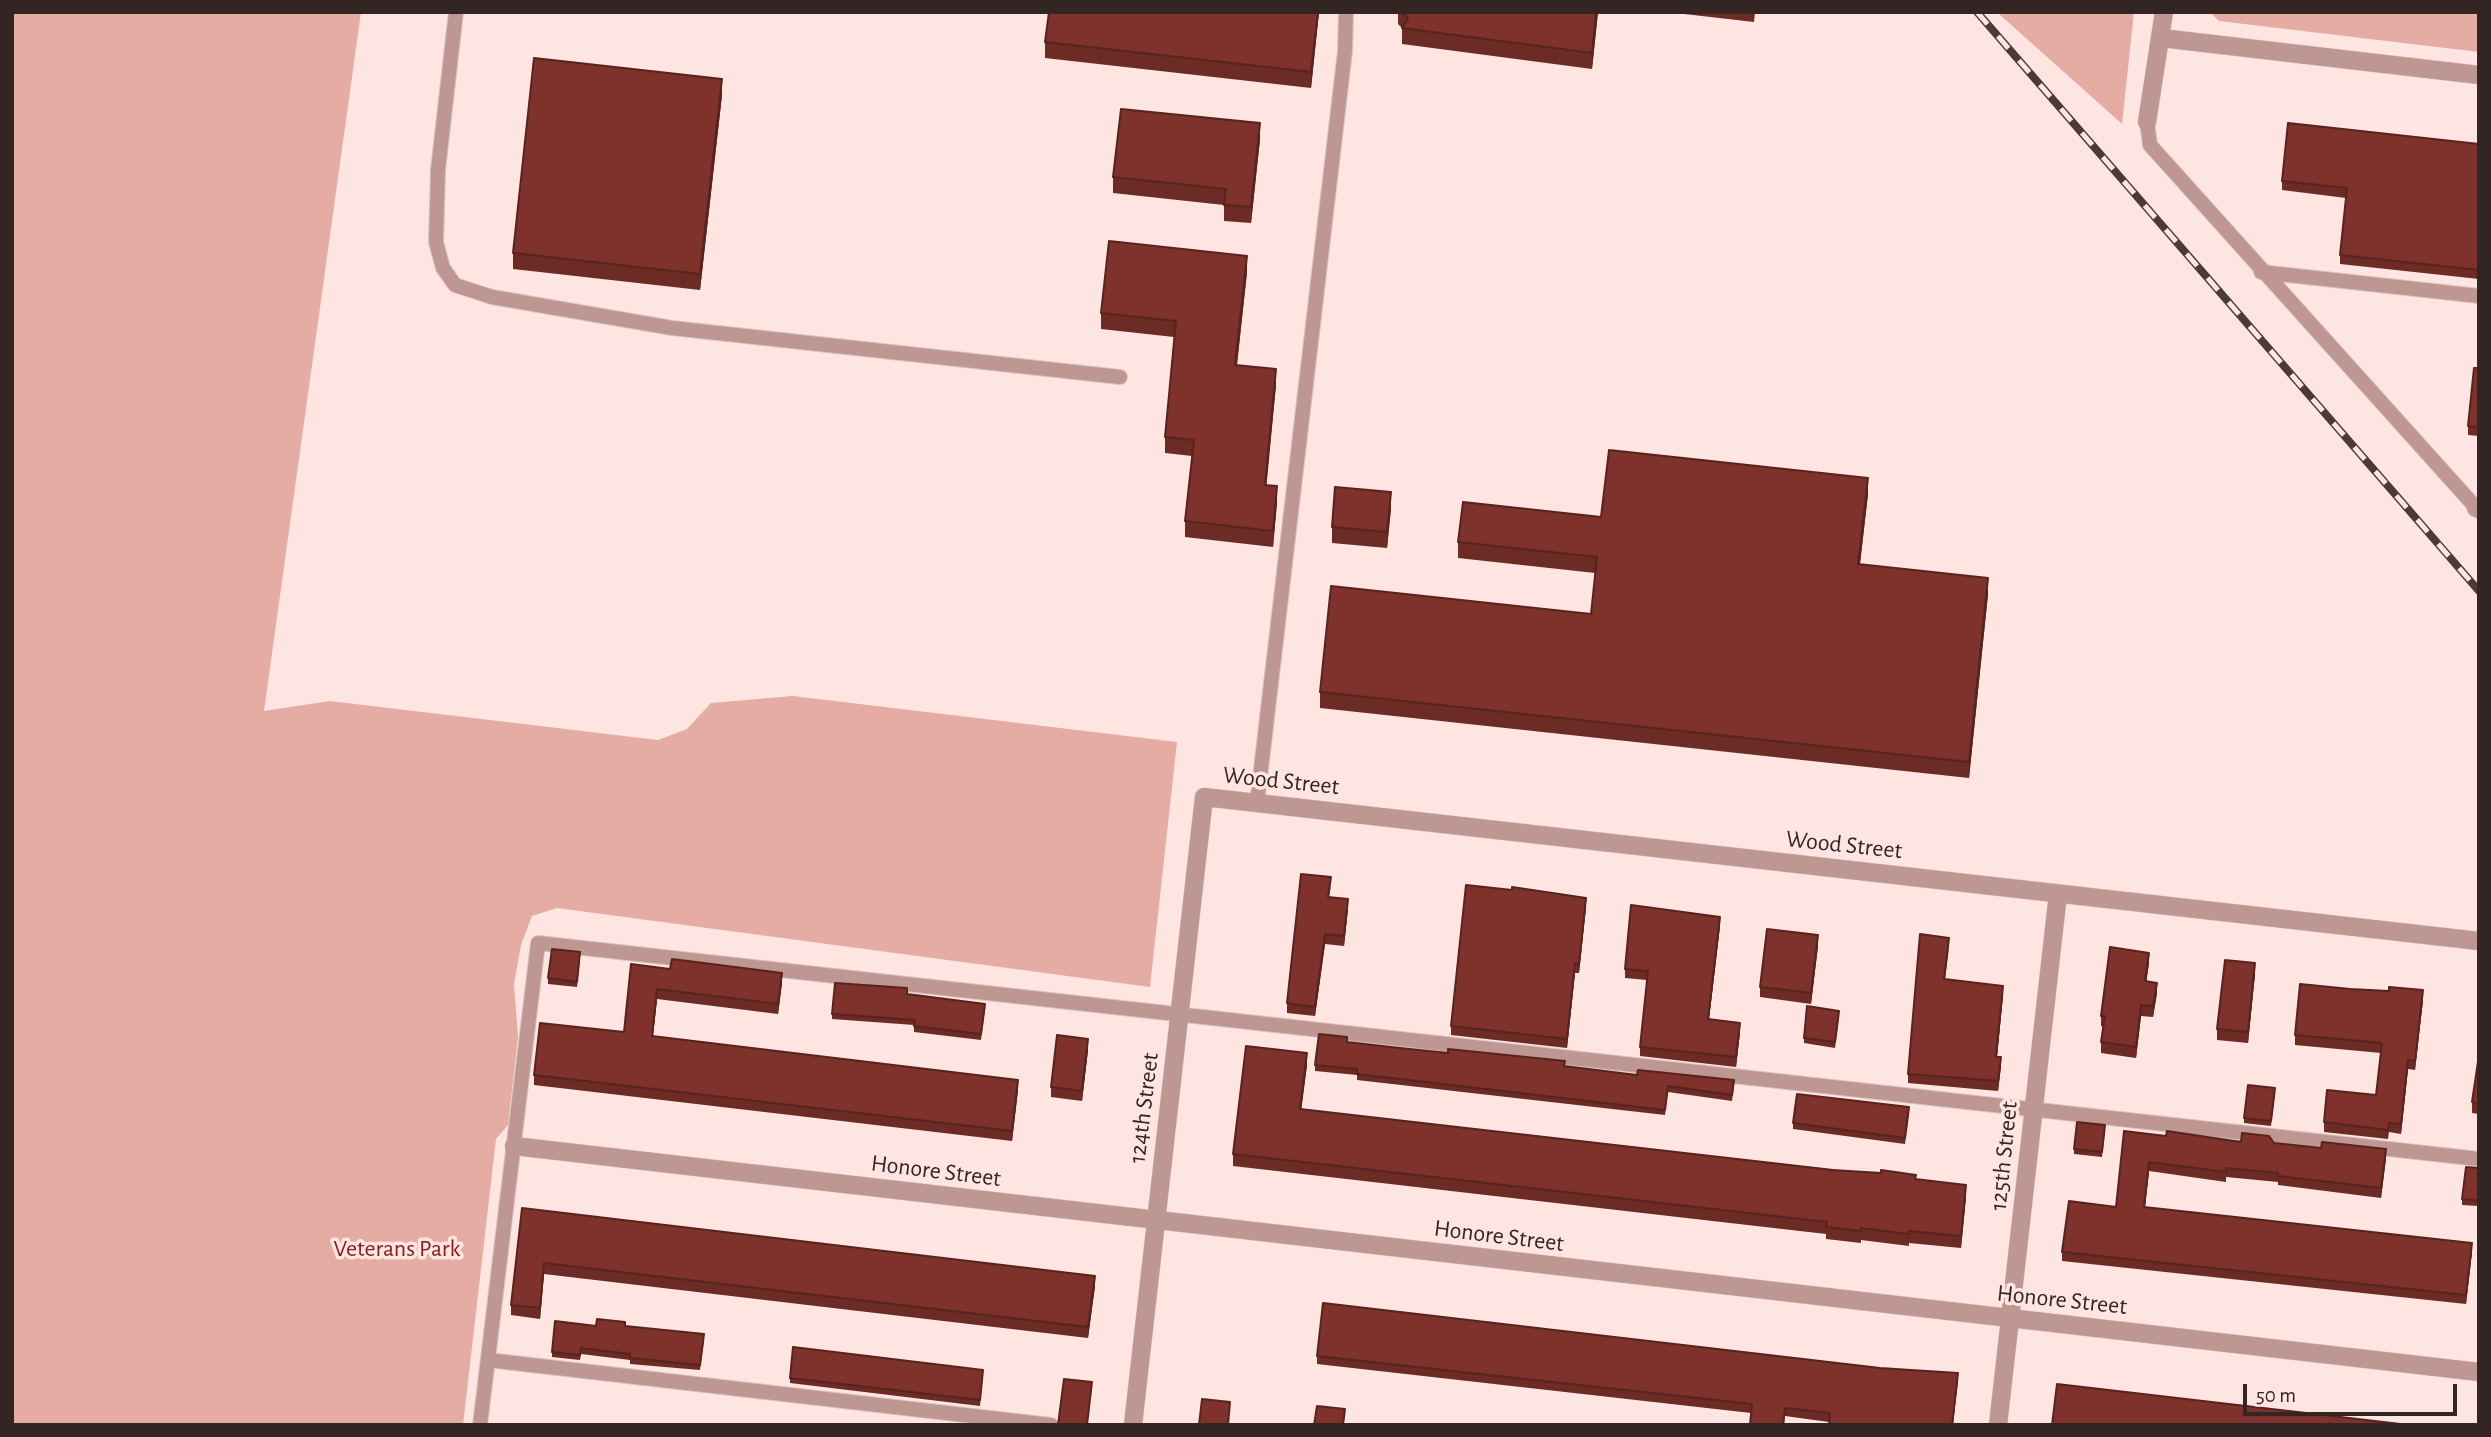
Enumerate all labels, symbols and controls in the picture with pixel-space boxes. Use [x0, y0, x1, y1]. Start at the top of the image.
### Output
street label: Wood Street [1221, 761, 1341, 801]
street label: Wood Street [1784, 825, 1904, 865]
street label: 124th Street [1123, 1051, 1165, 1165]
street label: 125th Street [1984, 1100, 2024, 1212]
street label: Honore Street [869, 1149, 1003, 1193]
street label: Honore Street [1432, 1214, 1566, 1258]
park label: Veterans Park [334, 1235, 460, 1263]
street label: Honore Street [1996, 1279, 2128, 1321]
scale bar [2246, 1370, 2460, 1414]
text: 50 m [2256, 1385, 2296, 1406]

